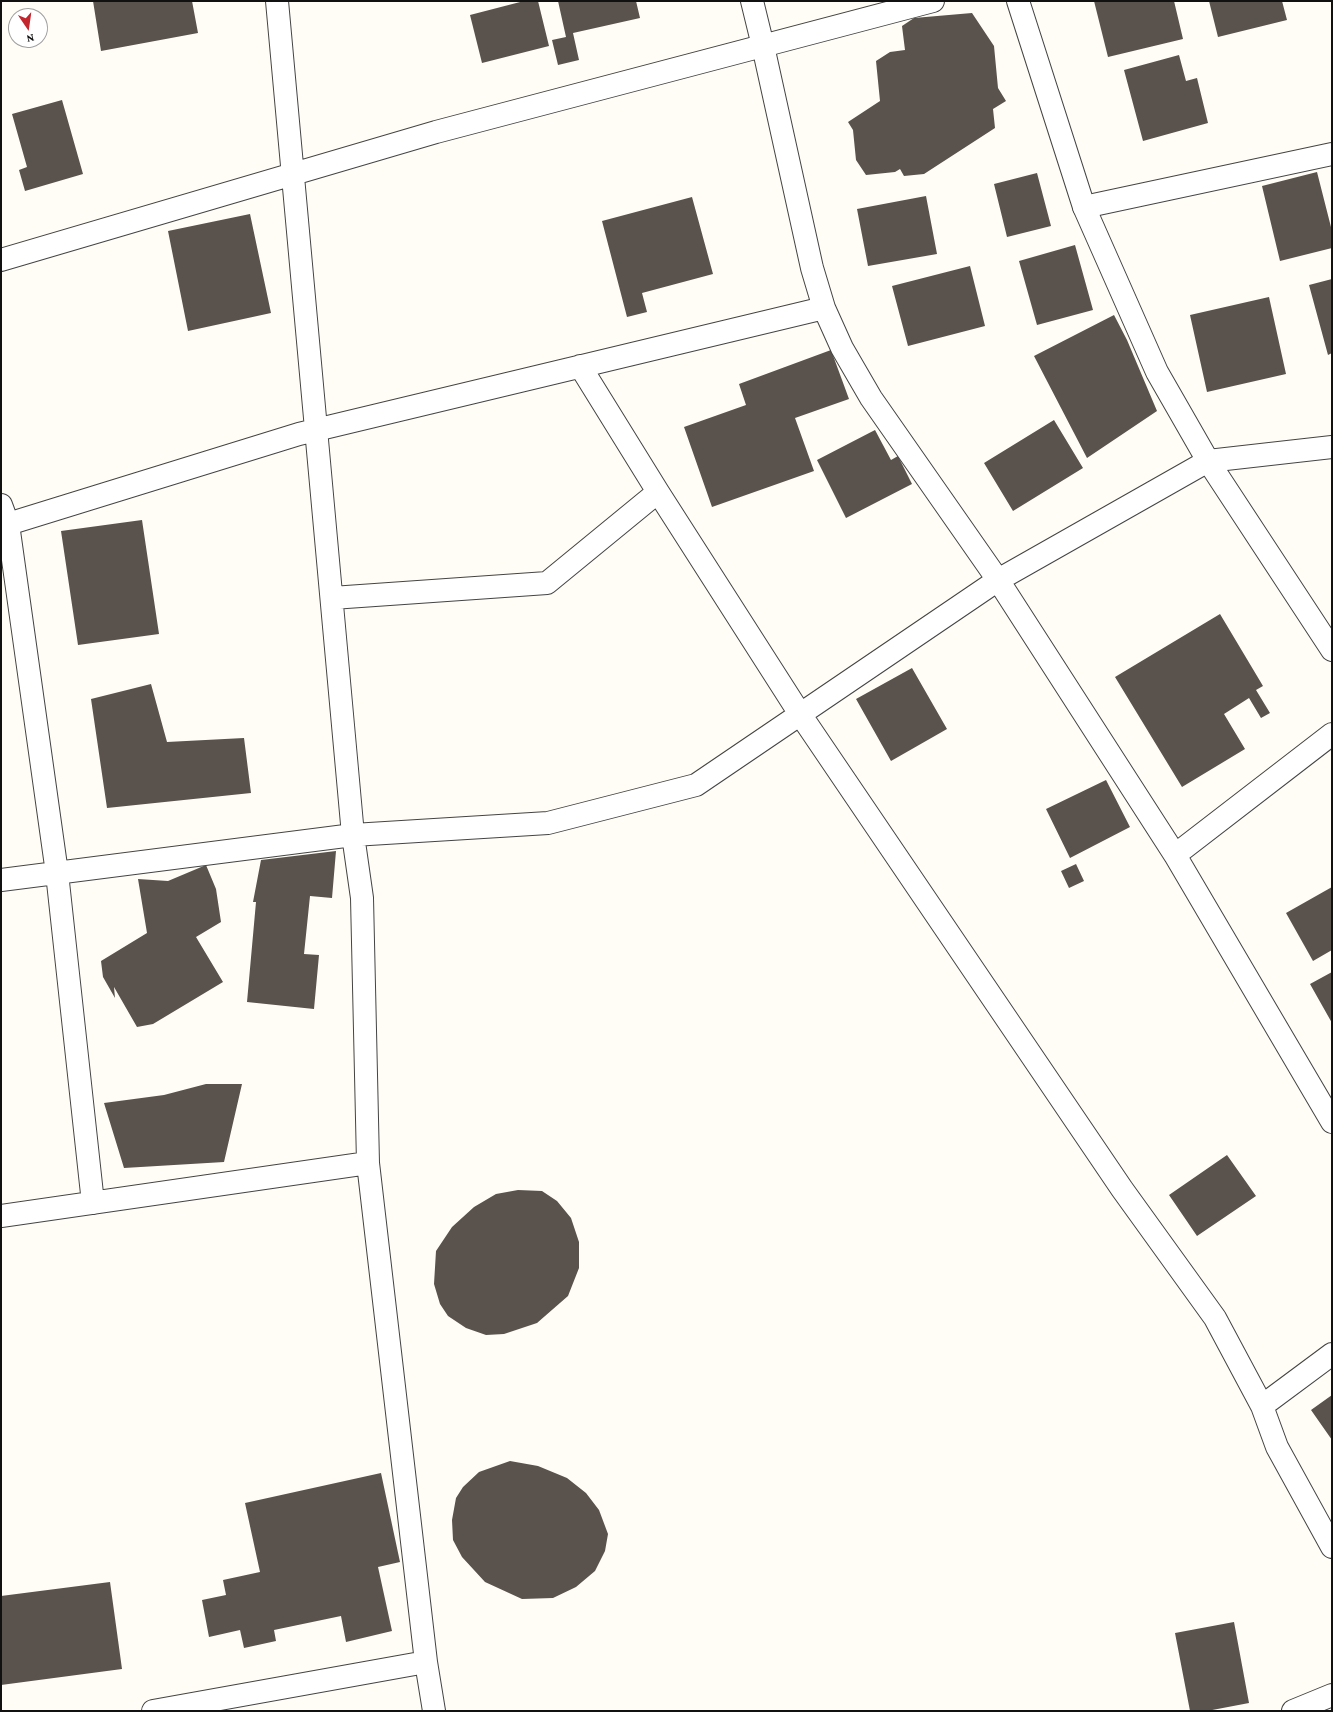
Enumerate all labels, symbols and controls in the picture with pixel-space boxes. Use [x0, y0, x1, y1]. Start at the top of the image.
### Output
north arrow [8, 8, 48, 48]
text: N [25, 32, 35, 45]

